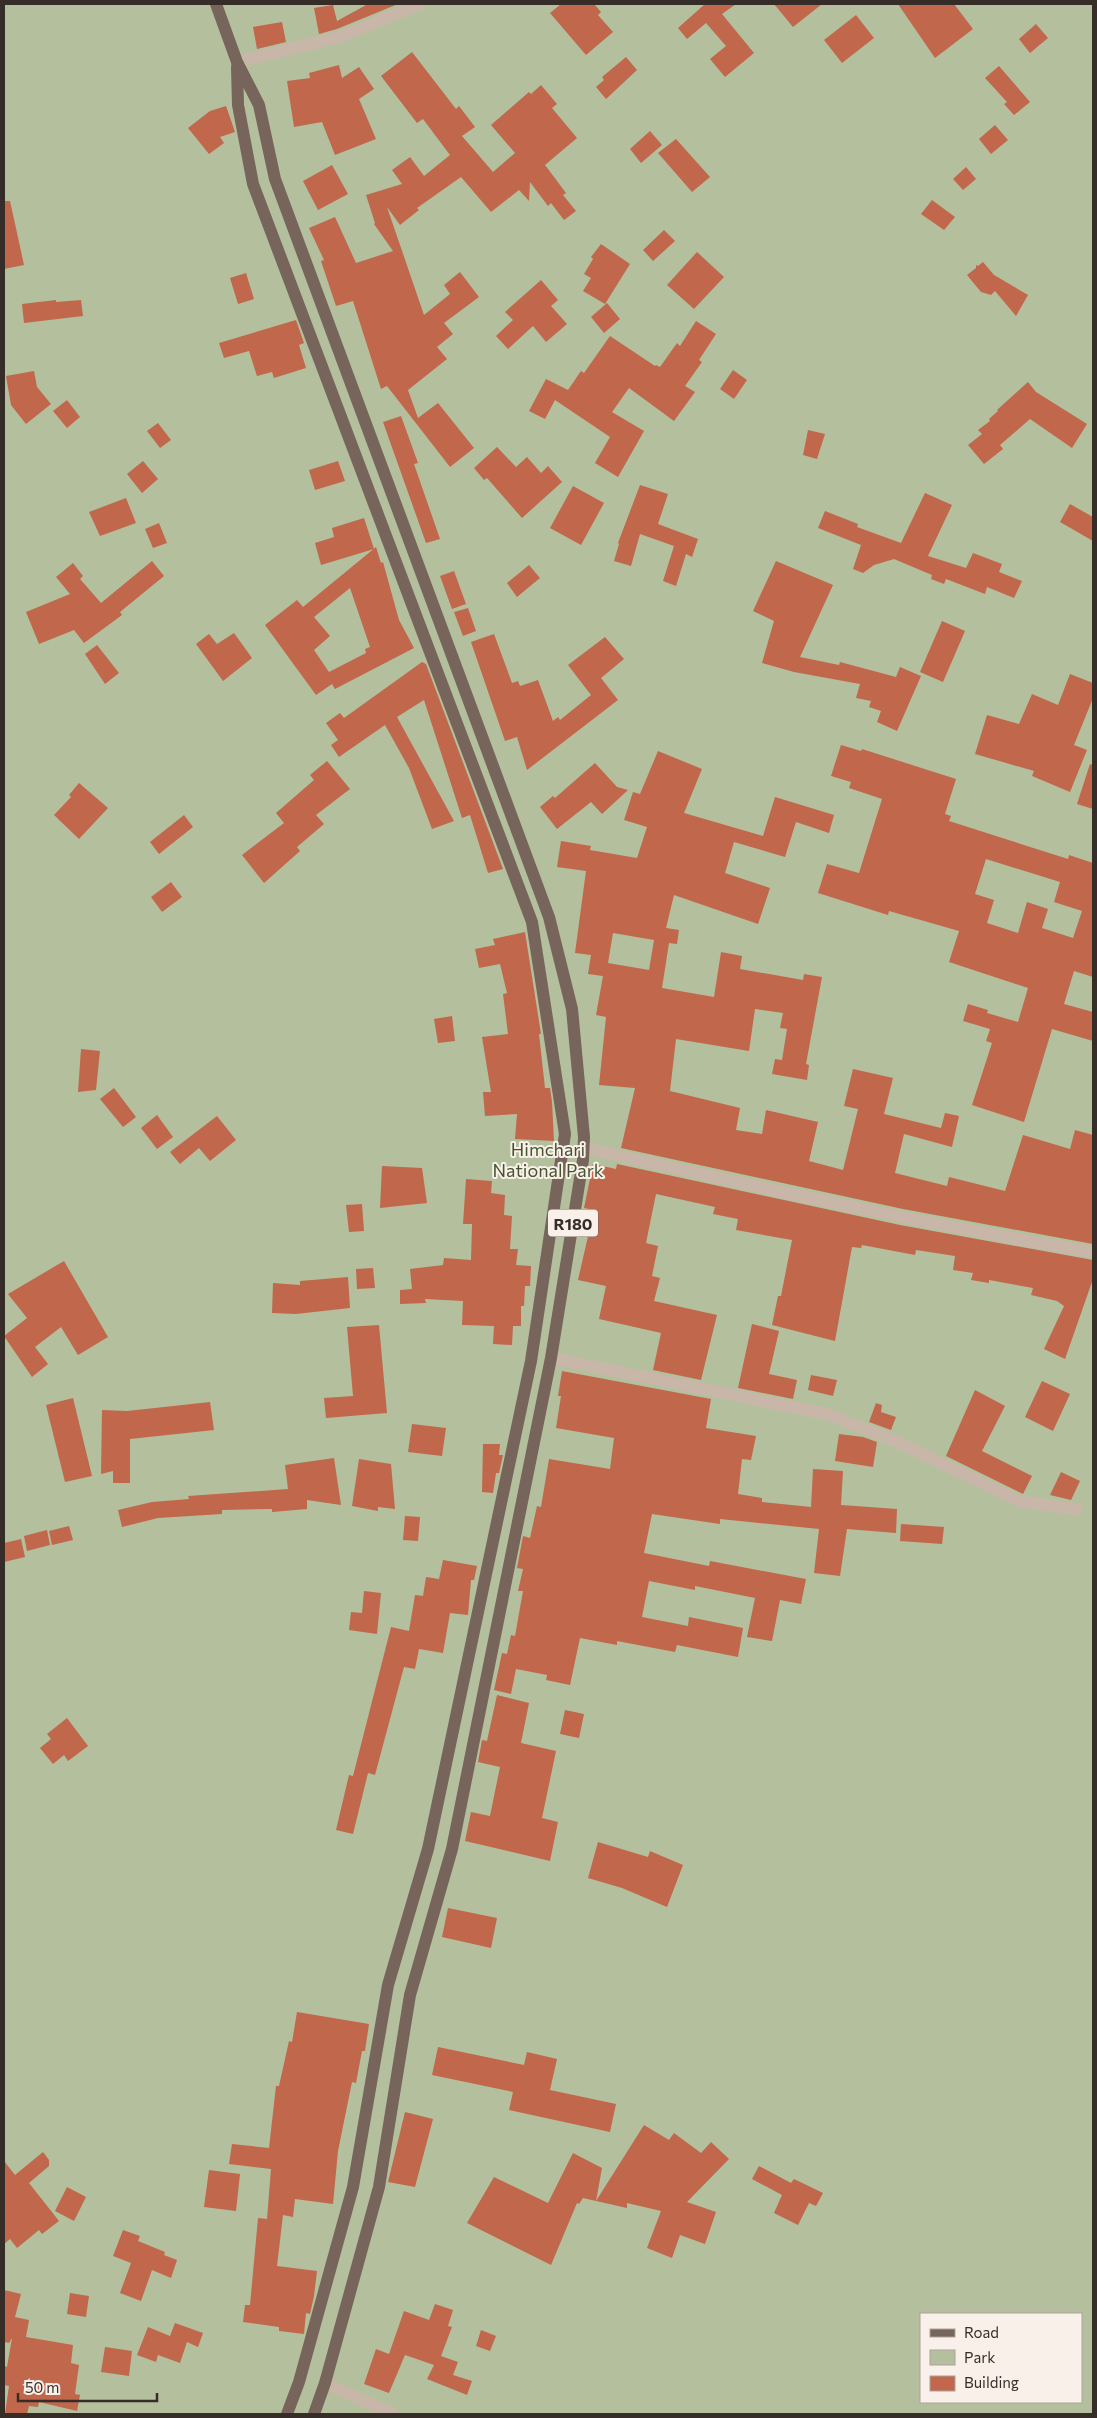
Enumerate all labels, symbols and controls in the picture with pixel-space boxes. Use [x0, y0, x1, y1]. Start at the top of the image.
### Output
park label: Himchari National Park [492, 1138, 604, 1181]
road number: R180 [548, 1210, 598, 1236]
legend [920, 2313, 1082, 2403]
text: Road [964, 2323, 999, 2341]
text: Park [964, 2348, 995, 2366]
scale bar [18, 2370, 156, 2402]
text: Building [964, 2373, 1019, 2391]
text: 50 m [25, 2378, 59, 2396]

